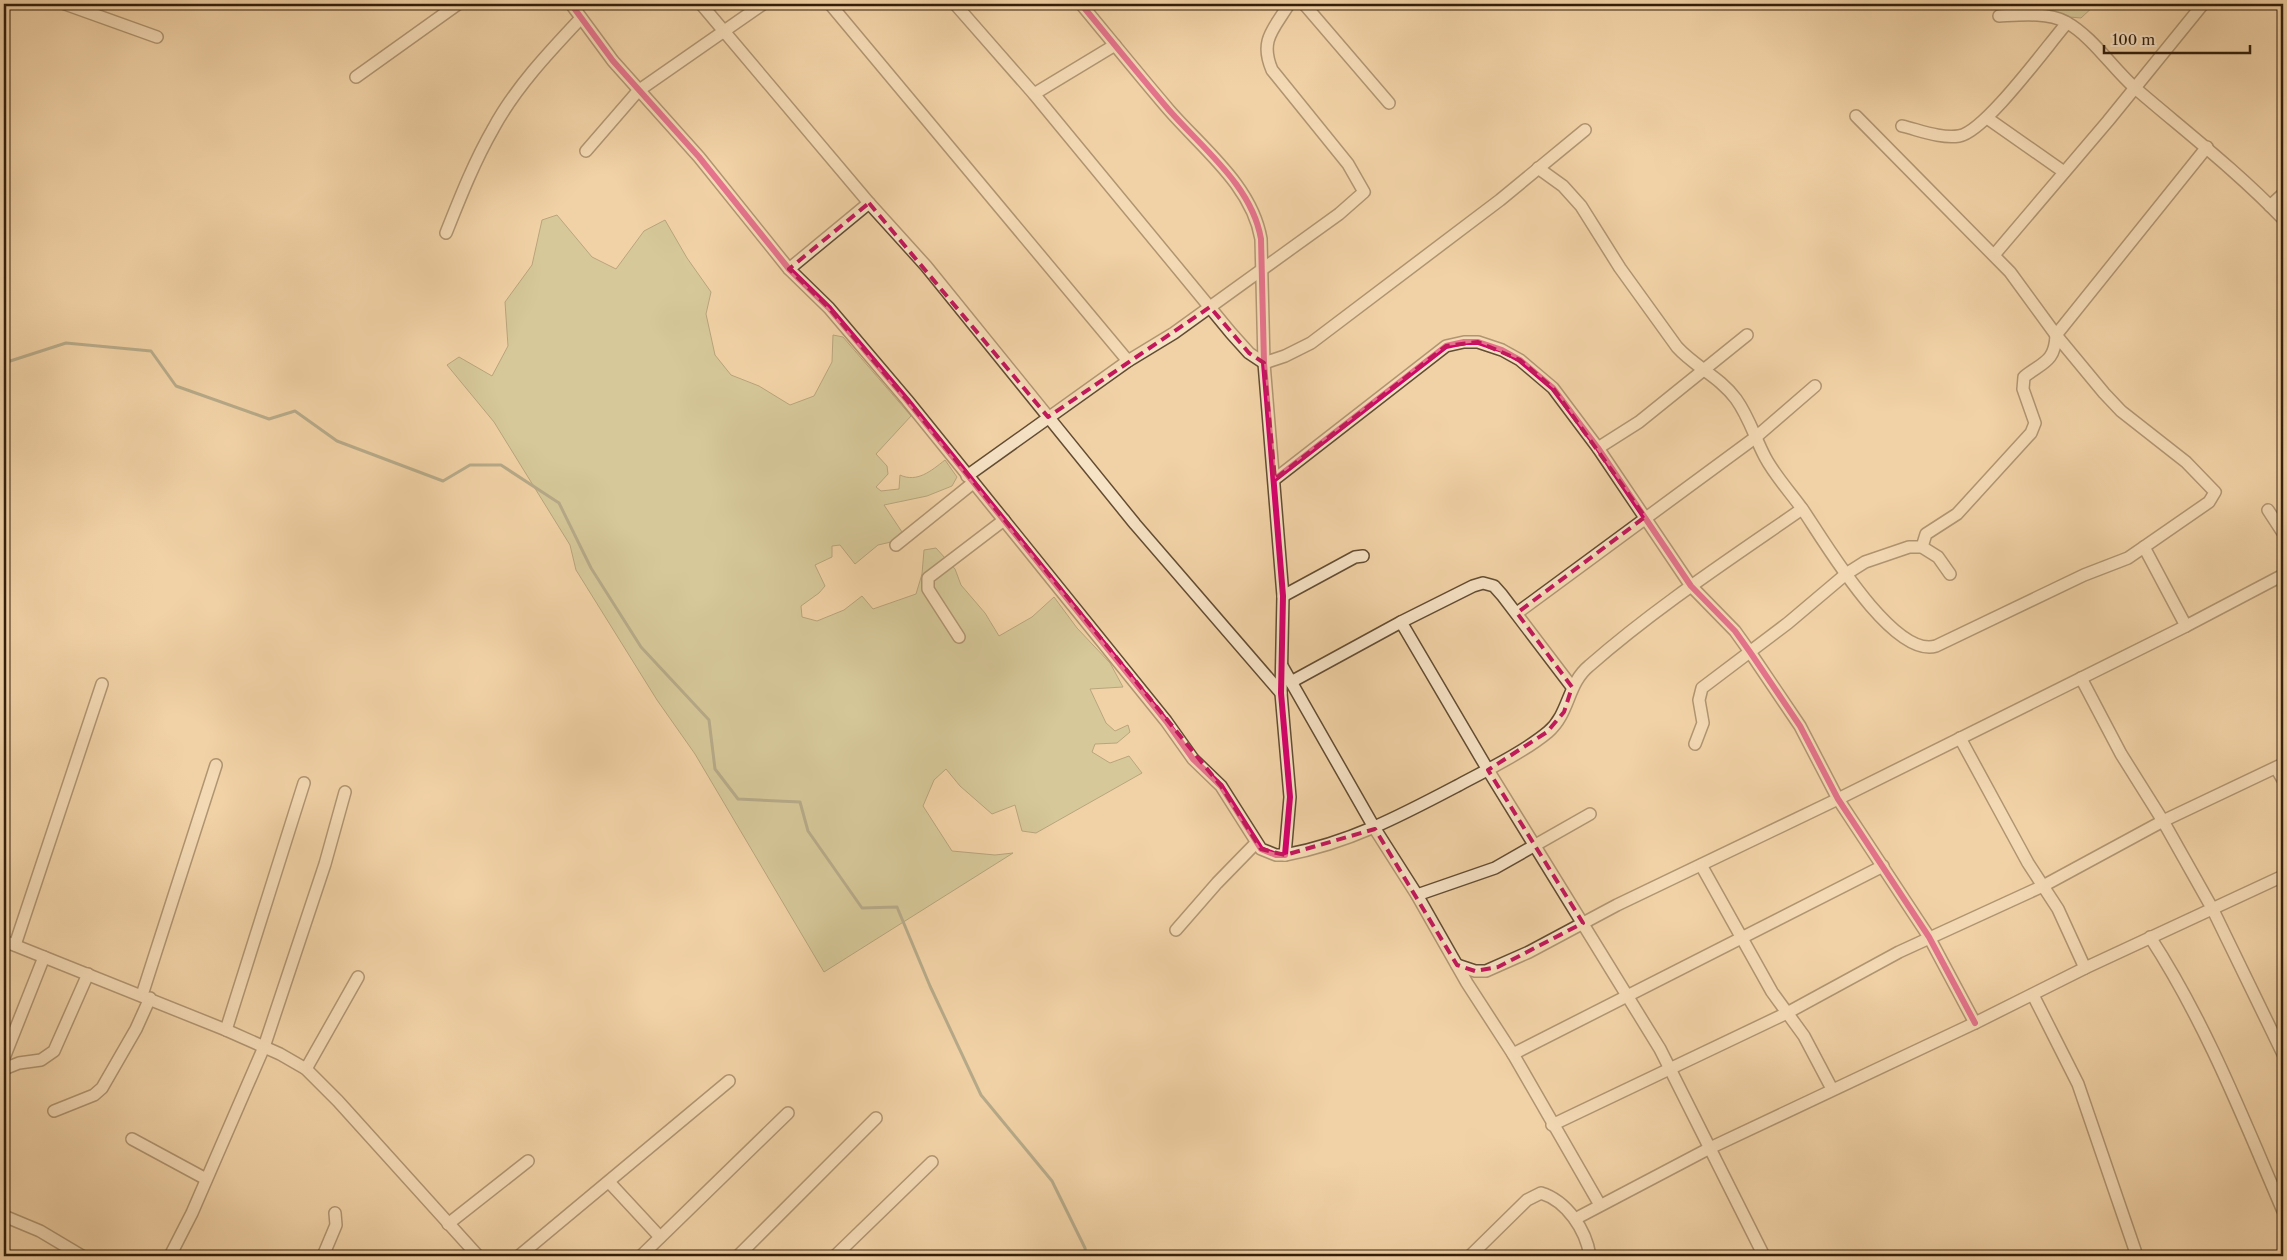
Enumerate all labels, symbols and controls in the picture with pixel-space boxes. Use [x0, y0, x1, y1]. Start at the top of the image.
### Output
scale bar [2104, 22, 2251, 54]
text: 100 m [2112, 30, 2155, 49]

